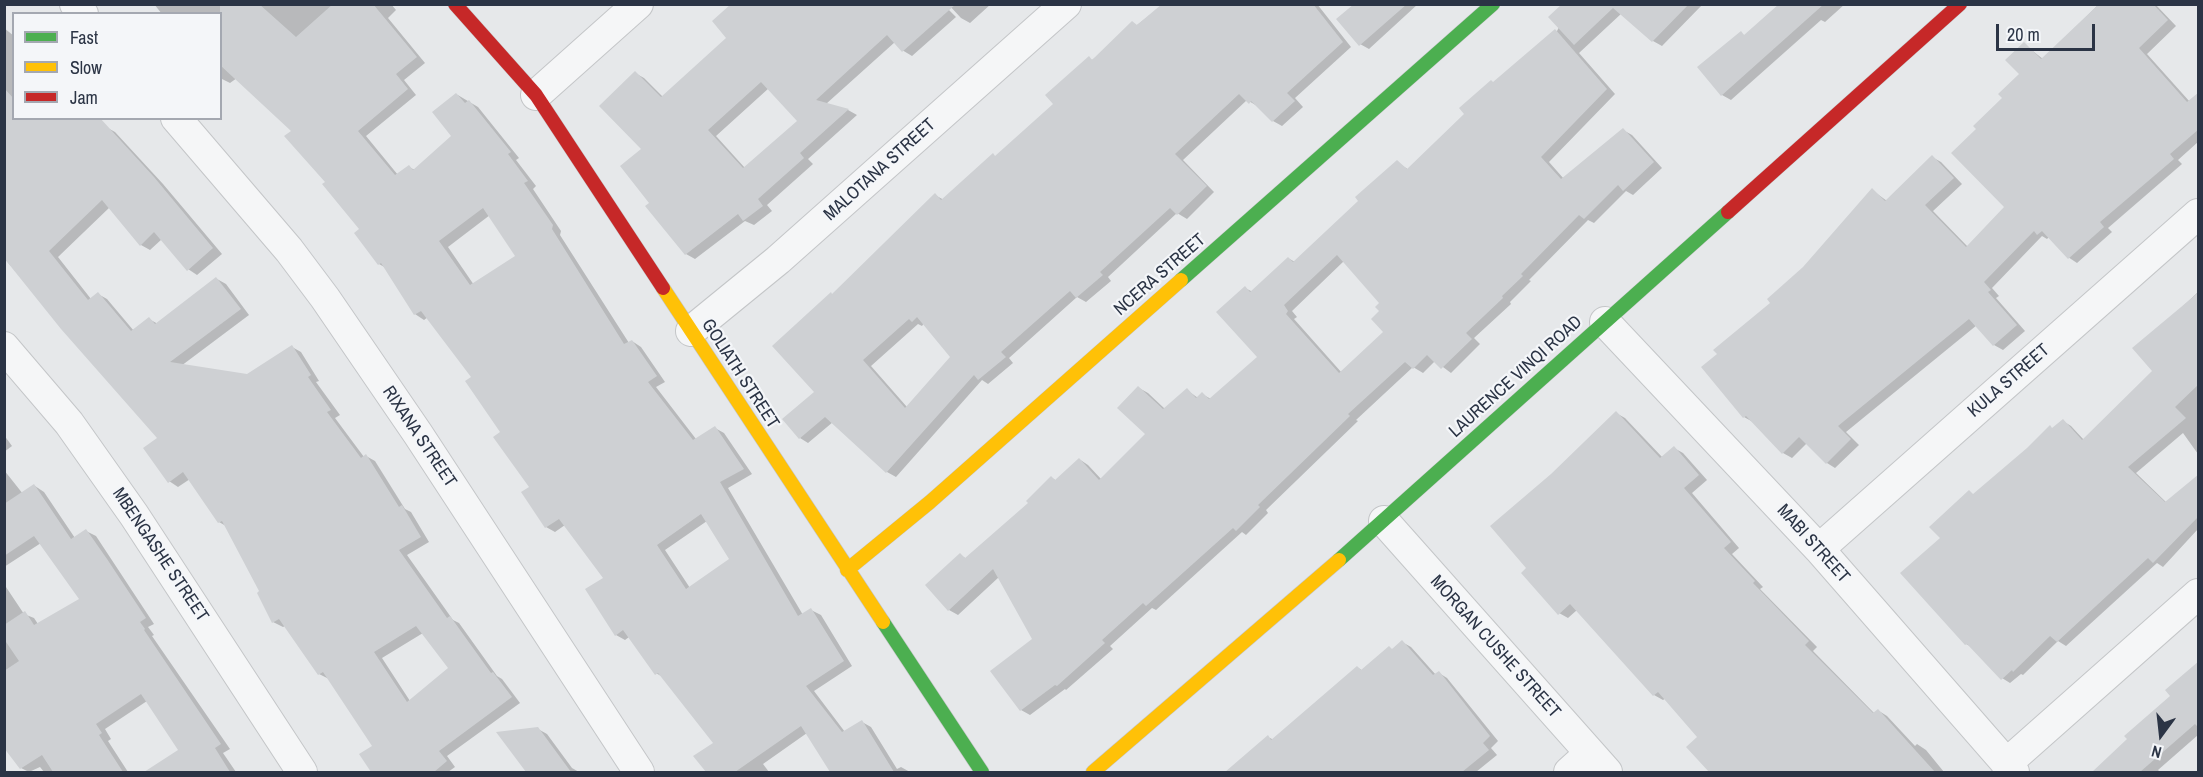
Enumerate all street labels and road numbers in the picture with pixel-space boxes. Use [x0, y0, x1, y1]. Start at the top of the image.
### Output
street label: MALOTANA STREET [820, 114, 940, 226]
street label: NCERA STREET [1110, 229, 1210, 321]
street label: LAURENCE VINQI ROAD [1445, 312, 1587, 442]
street label: GOLIATH STREET [697, 315, 783, 433]
street label: KULA STREET [1964, 340, 2054, 422]
street label: RIXANA STREET [377, 382, 461, 492]
street label: MBENGASHE STREET [107, 484, 213, 626]
street label: MABI STREET [1772, 500, 1854, 588]
street label: MORGAN CUSHE STREET [1425, 571, 1565, 723]

